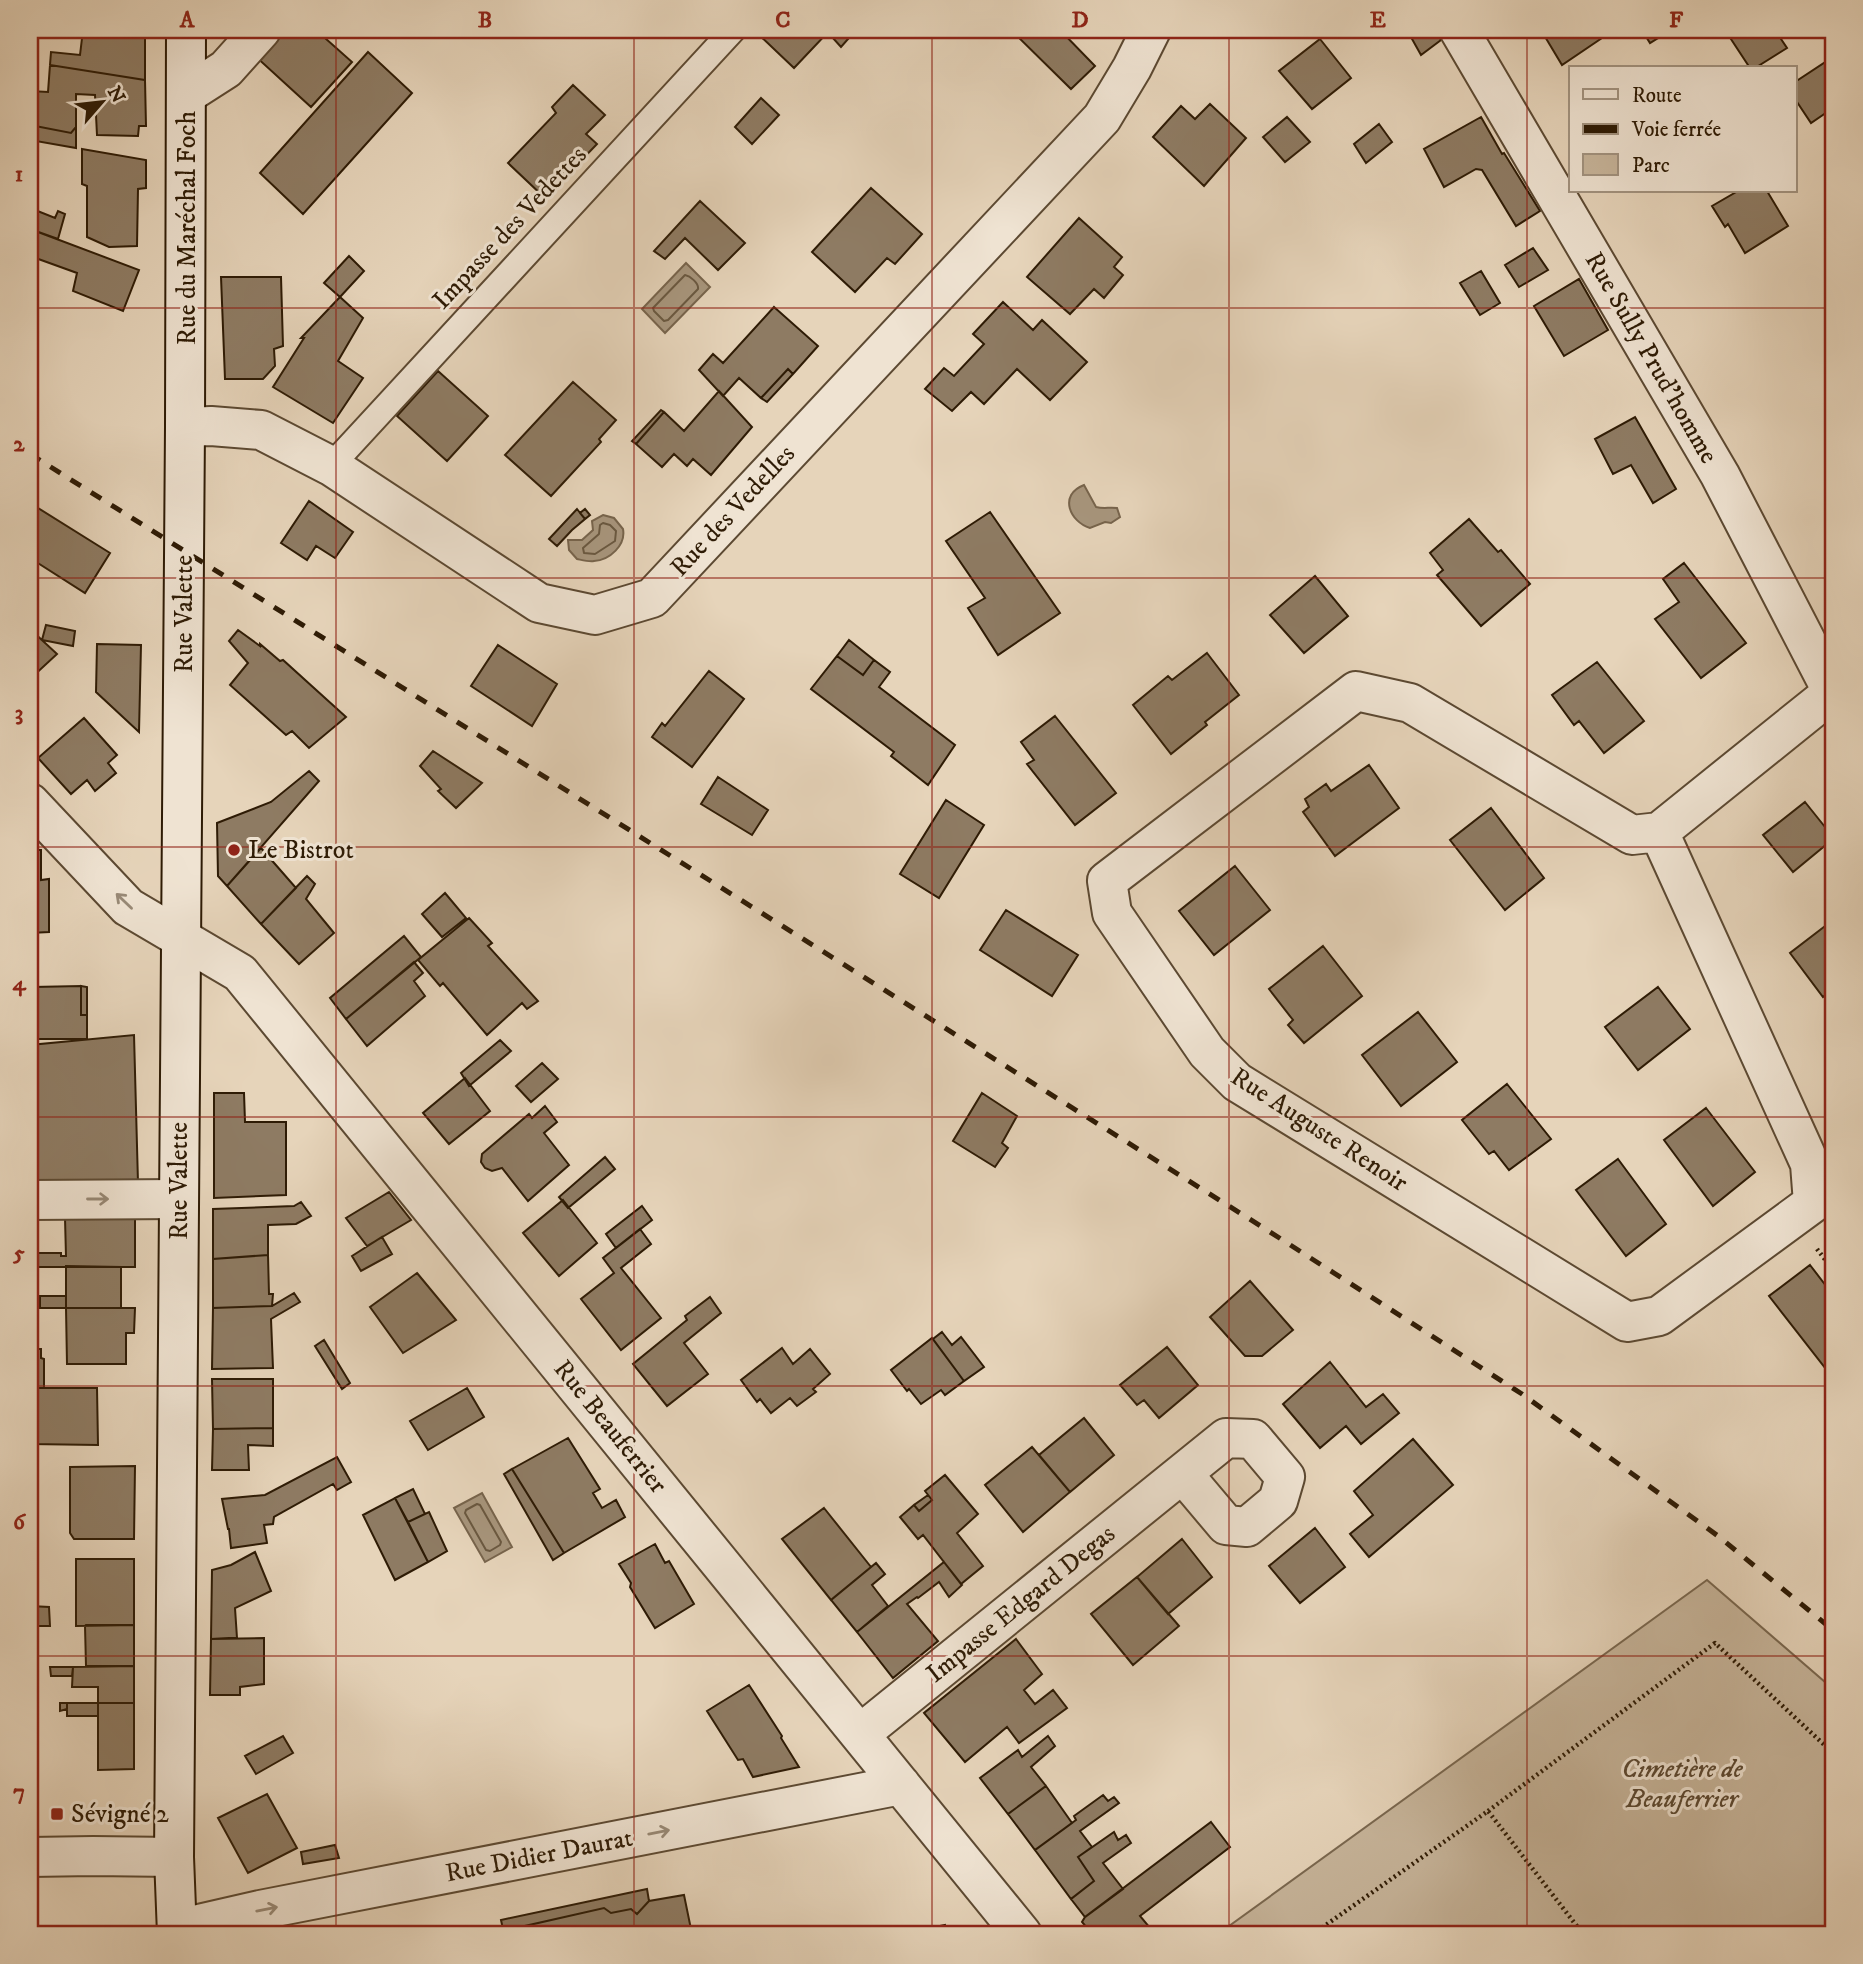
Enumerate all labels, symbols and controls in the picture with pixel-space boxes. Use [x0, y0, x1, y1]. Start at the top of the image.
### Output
text: A [179, 6, 196, 35]
text: B [478, 6, 492, 35]
text: C [775, 6, 791, 35]
text: D [1071, 6, 1089, 35]
text: E [1370, 6, 1386, 35]
text: F [1669, 6, 1684, 35]
north arrow [66, 66, 136, 136]
legend [1569, 66, 1797, 192]
text: N [102, 82, 130, 107]
text: Route [1632, 83, 1682, 109]
street label: Rue du Maréchal Foch [171, 110, 204, 345]
text: Voie ferrée [1631, 117, 1722, 143]
street label: Impasse des Vedettes [426, 139, 594, 317]
text: Parc [1632, 153, 1670, 179]
text: 1 [15, 160, 23, 189]
street label: Rue Sully Prud'homme [1577, 246, 1725, 470]
text: 2 [13, 430, 25, 459]
street label: Rue des Vedelles [663, 438, 803, 584]
street label: Rue Valette [168, 555, 201, 673]
text: 3 [15, 699, 23, 728]
place label: Le Bistrot [248, 834, 354, 867]
marker: Le Bistrot [226, 842, 242, 858]
one-way arrow [116, 893, 133, 910]
text: 4 [12, 969, 27, 998]
street label: Rue Auguste Renoir [1224, 1061, 1414, 1200]
street label: Rue Valette [163, 1122, 196, 1240]
one-way arrow [86, 1192, 109, 1206]
text: 5 [12, 1239, 25, 1268]
street label: Rue Beauferrier [546, 1353, 674, 1501]
text: 6 [13, 1508, 27, 1537]
street label: Impasse Edgard Degas [920, 1518, 1122, 1690]
park label: Cimetière de Beauferrier [1621, 1753, 1744, 1816]
text: 7 [13, 1778, 25, 1807]
place label: Sévigné 2 [71, 1798, 169, 1831]
marker: Sévigné 2 [49, 1806, 65, 1822]
street label: Rue Didier Daurat [443, 1822, 635, 1890]
one-way arrow [647, 1825, 670, 1838]
one-way arrow [255, 1901, 278, 1915]

